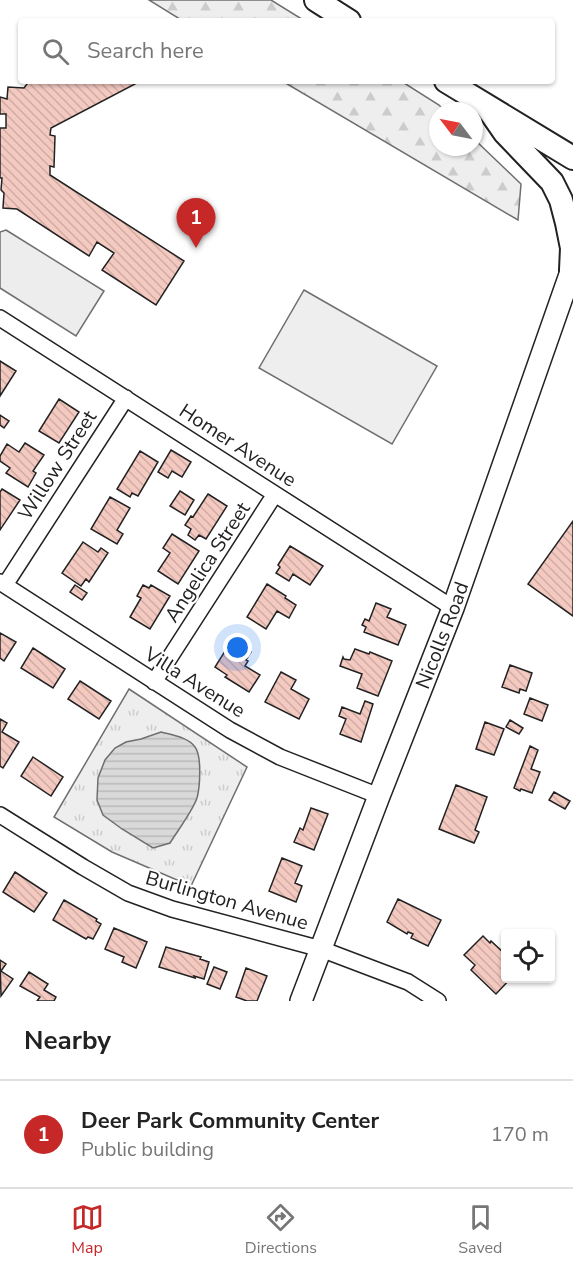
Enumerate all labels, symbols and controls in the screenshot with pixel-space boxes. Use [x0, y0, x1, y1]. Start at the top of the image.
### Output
search box [18, 18, 555, 84]
icon: search [39, 35, 72, 68]
text: Search here [87, 36, 204, 66]
north arrow [429, 102, 483, 156]
pin: 1 [176, 198, 216, 248]
street label: Homer Avenue [174, 397, 301, 493]
street label: Willow Street [12, 404, 104, 525]
street label: Angelica Street [158, 496, 257, 628]
street label: Nicolls Road [410, 578, 475, 693]
your location [223, 633, 252, 662]
street label: Villa Avenue [138, 640, 250, 724]
street label: Burlington Avenue [142, 864, 311, 937]
map controls [501, 929, 555, 983]
button: locate [501, 929, 555, 983]
text: Nearby [24, 1023, 111, 1058]
text: Deer Park Community Center [81, 1106, 379, 1136]
text: 1 [38, 1121, 50, 1148]
text: 170 m [491, 1121, 549, 1148]
text: Public building [81, 1136, 214, 1163]
tab: Map [71, 1201, 104, 1259]
tab: Directions [245, 1201, 317, 1259]
tab: Saved [458, 1201, 502, 1259]

